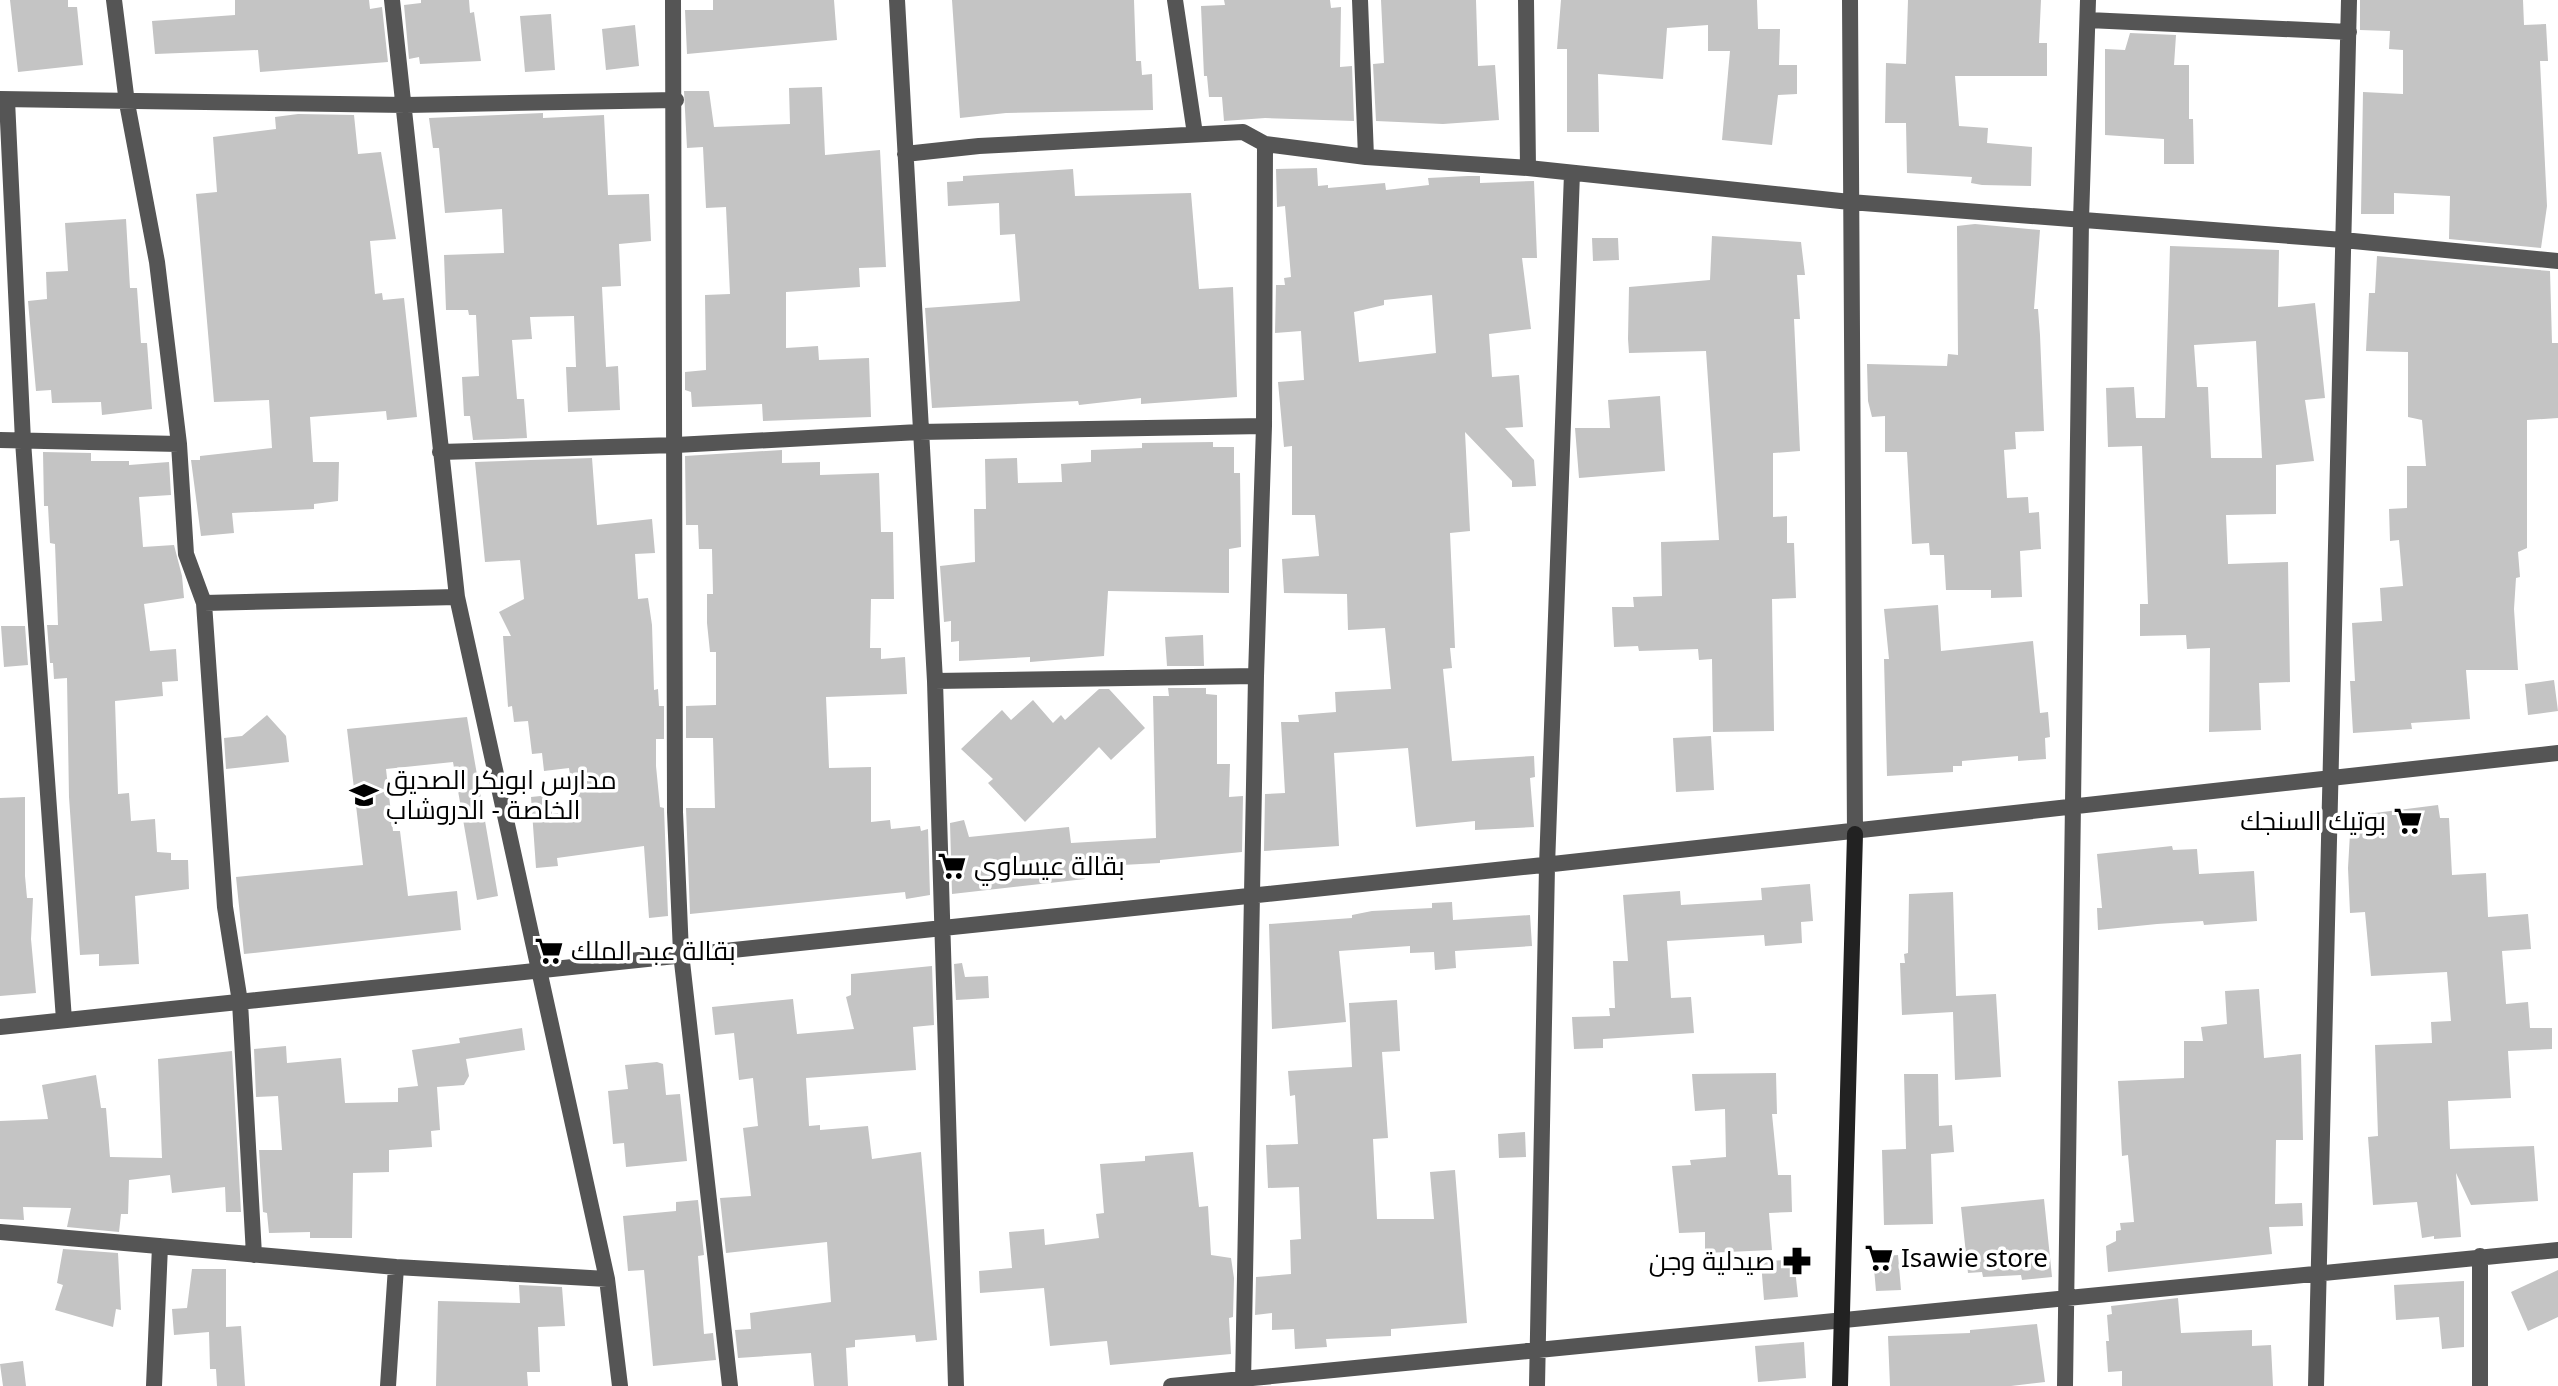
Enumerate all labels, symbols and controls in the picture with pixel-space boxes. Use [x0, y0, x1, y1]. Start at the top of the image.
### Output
place label: مدارس ابوبكر الصديق الخاصة - الدروشاب [386, 761, 617, 827]
school or university icon: مدارس ابوبكر الصديق الخاصة - الدروشاب [349, 780, 379, 810]
place label: بوتيك السنجك [2240, 802, 2386, 838]
supermarket icon: بوتيك السنجك [2393, 806, 2423, 836]
place label: بقالة عيساوي [974, 847, 1125, 886]
supermarket icon: بقالة عيساوي [937, 851, 967, 881]
place label: بقالة عبد الملك [571, 932, 736, 968]
supermarket icon: بقالة عبد الملك [534, 936, 564, 966]
place label: Isawie store [1901, 1239, 2048, 1275]
place label: صيدلية وجن [1649, 1242, 1775, 1278]
supermarket icon: Isawie store [1864, 1243, 1894, 1273]
pharmacy icon: صيدلية وجن [1782, 1246, 1812, 1276]

